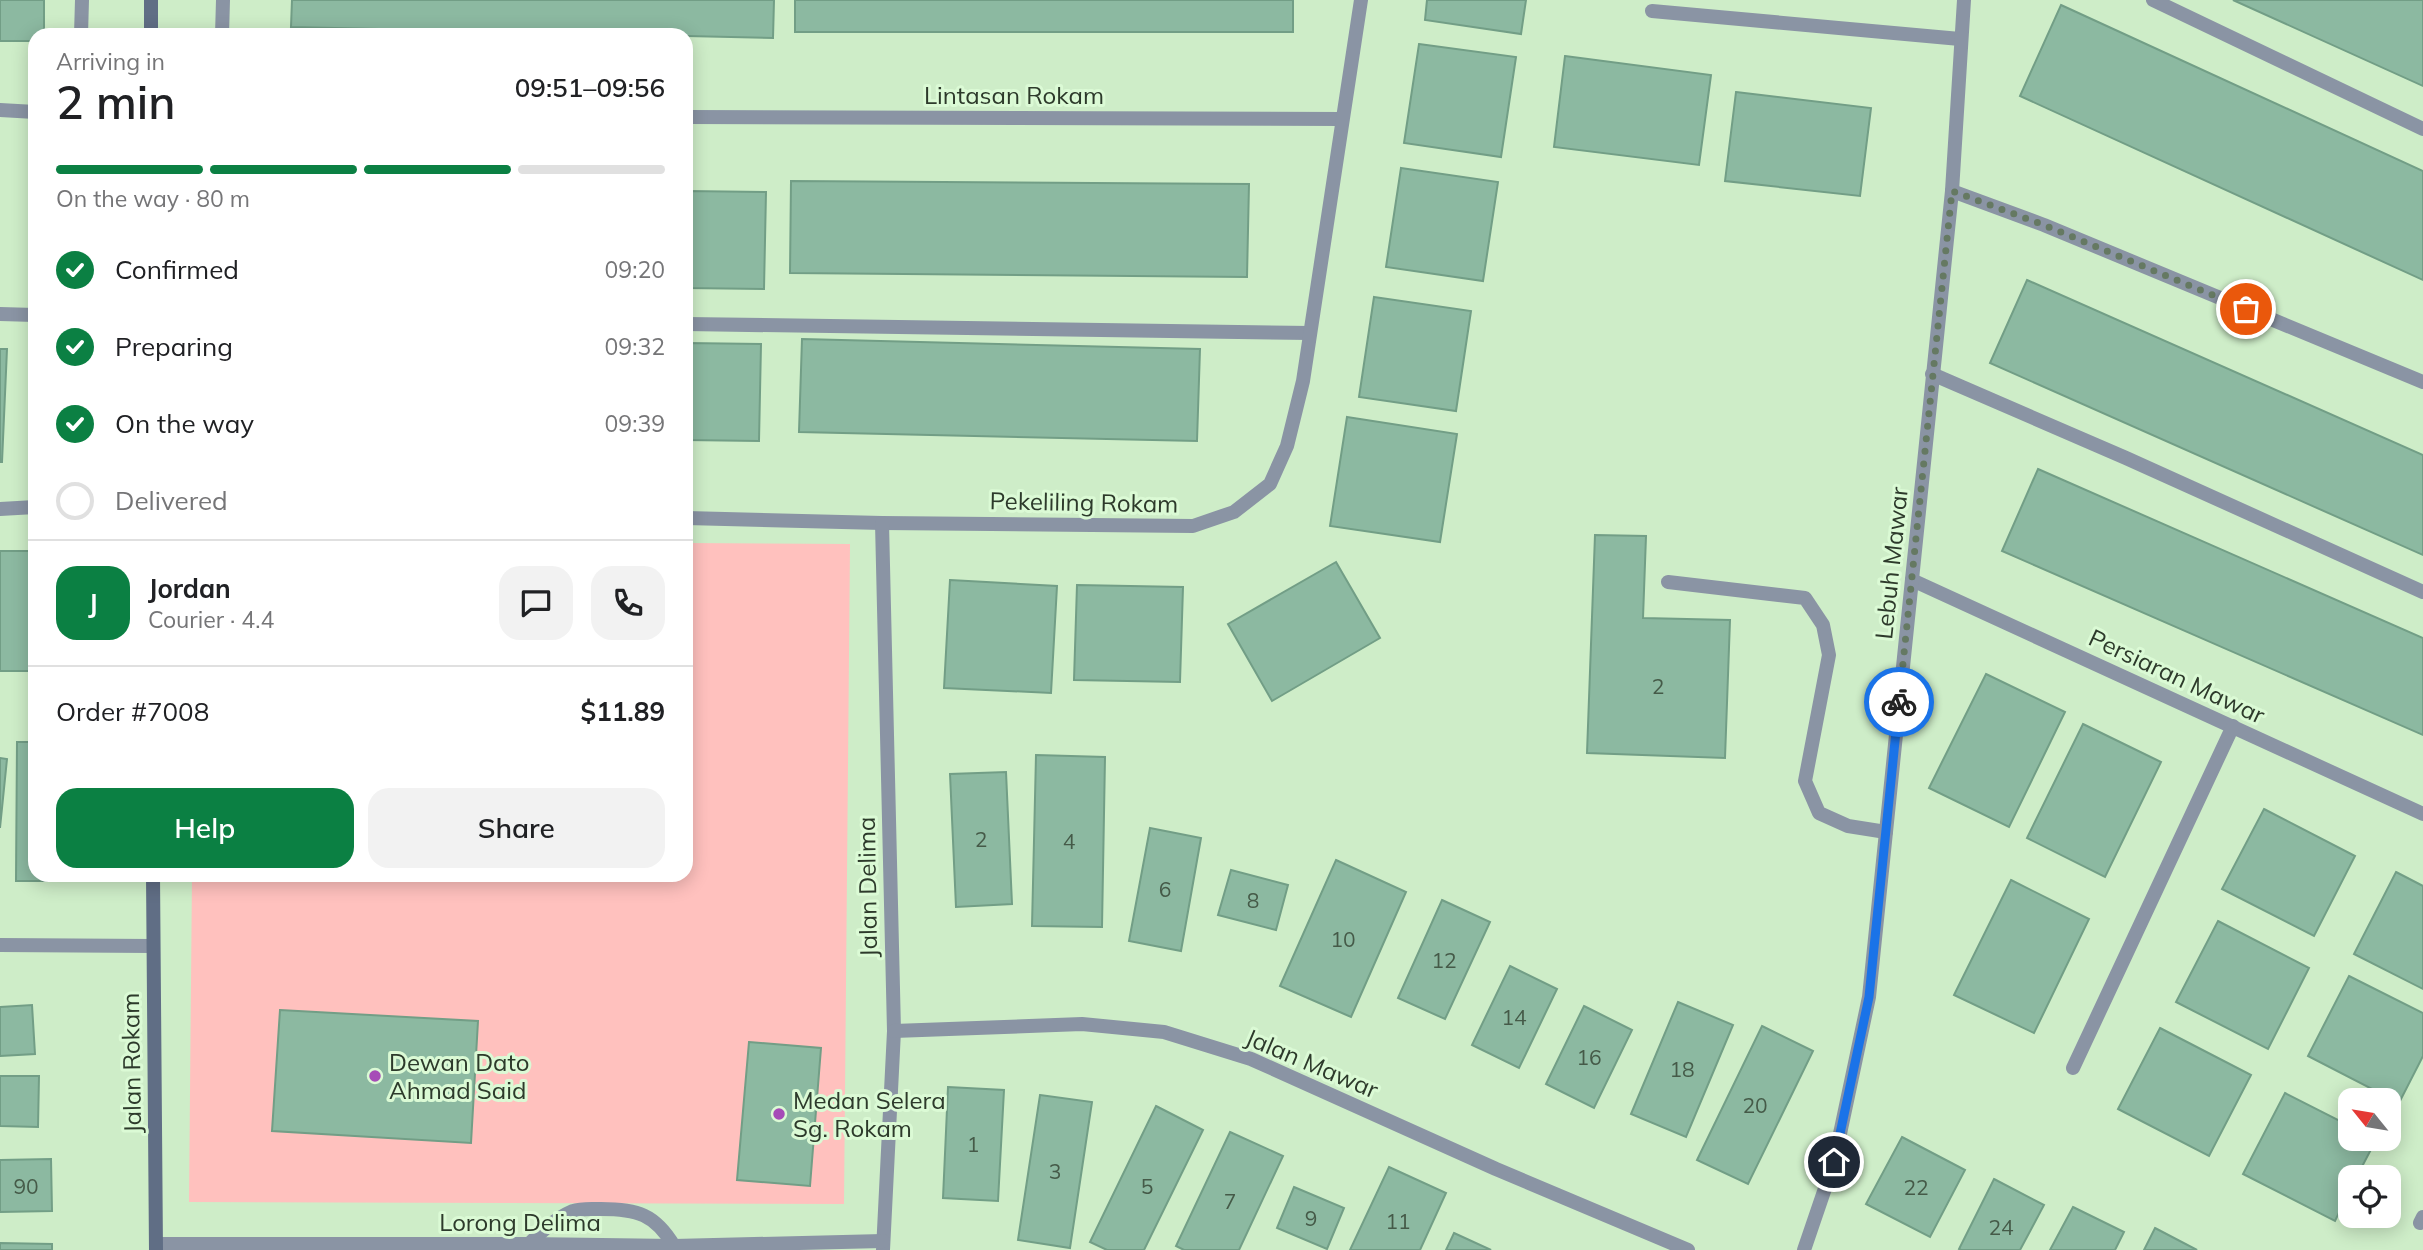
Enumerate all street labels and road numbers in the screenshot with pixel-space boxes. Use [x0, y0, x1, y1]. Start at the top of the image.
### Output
street label: Lintasan Rokam [924, 80, 1104, 110]
street label: Pekeliling Rokam [989, 485, 1179, 519]
street label: Lebuh Mawar [1868, 485, 1914, 641]
street label: Persiaran Mawar [2084, 622, 2270, 730]
street label: Jalan Delima [851, 816, 883, 958]
street label: Jalan Rokam [115, 992, 147, 1134]
street label: Jalan Mawar [1241, 1022, 1383, 1105]
street label: Lorong Delima [439, 1207, 601, 1237]

